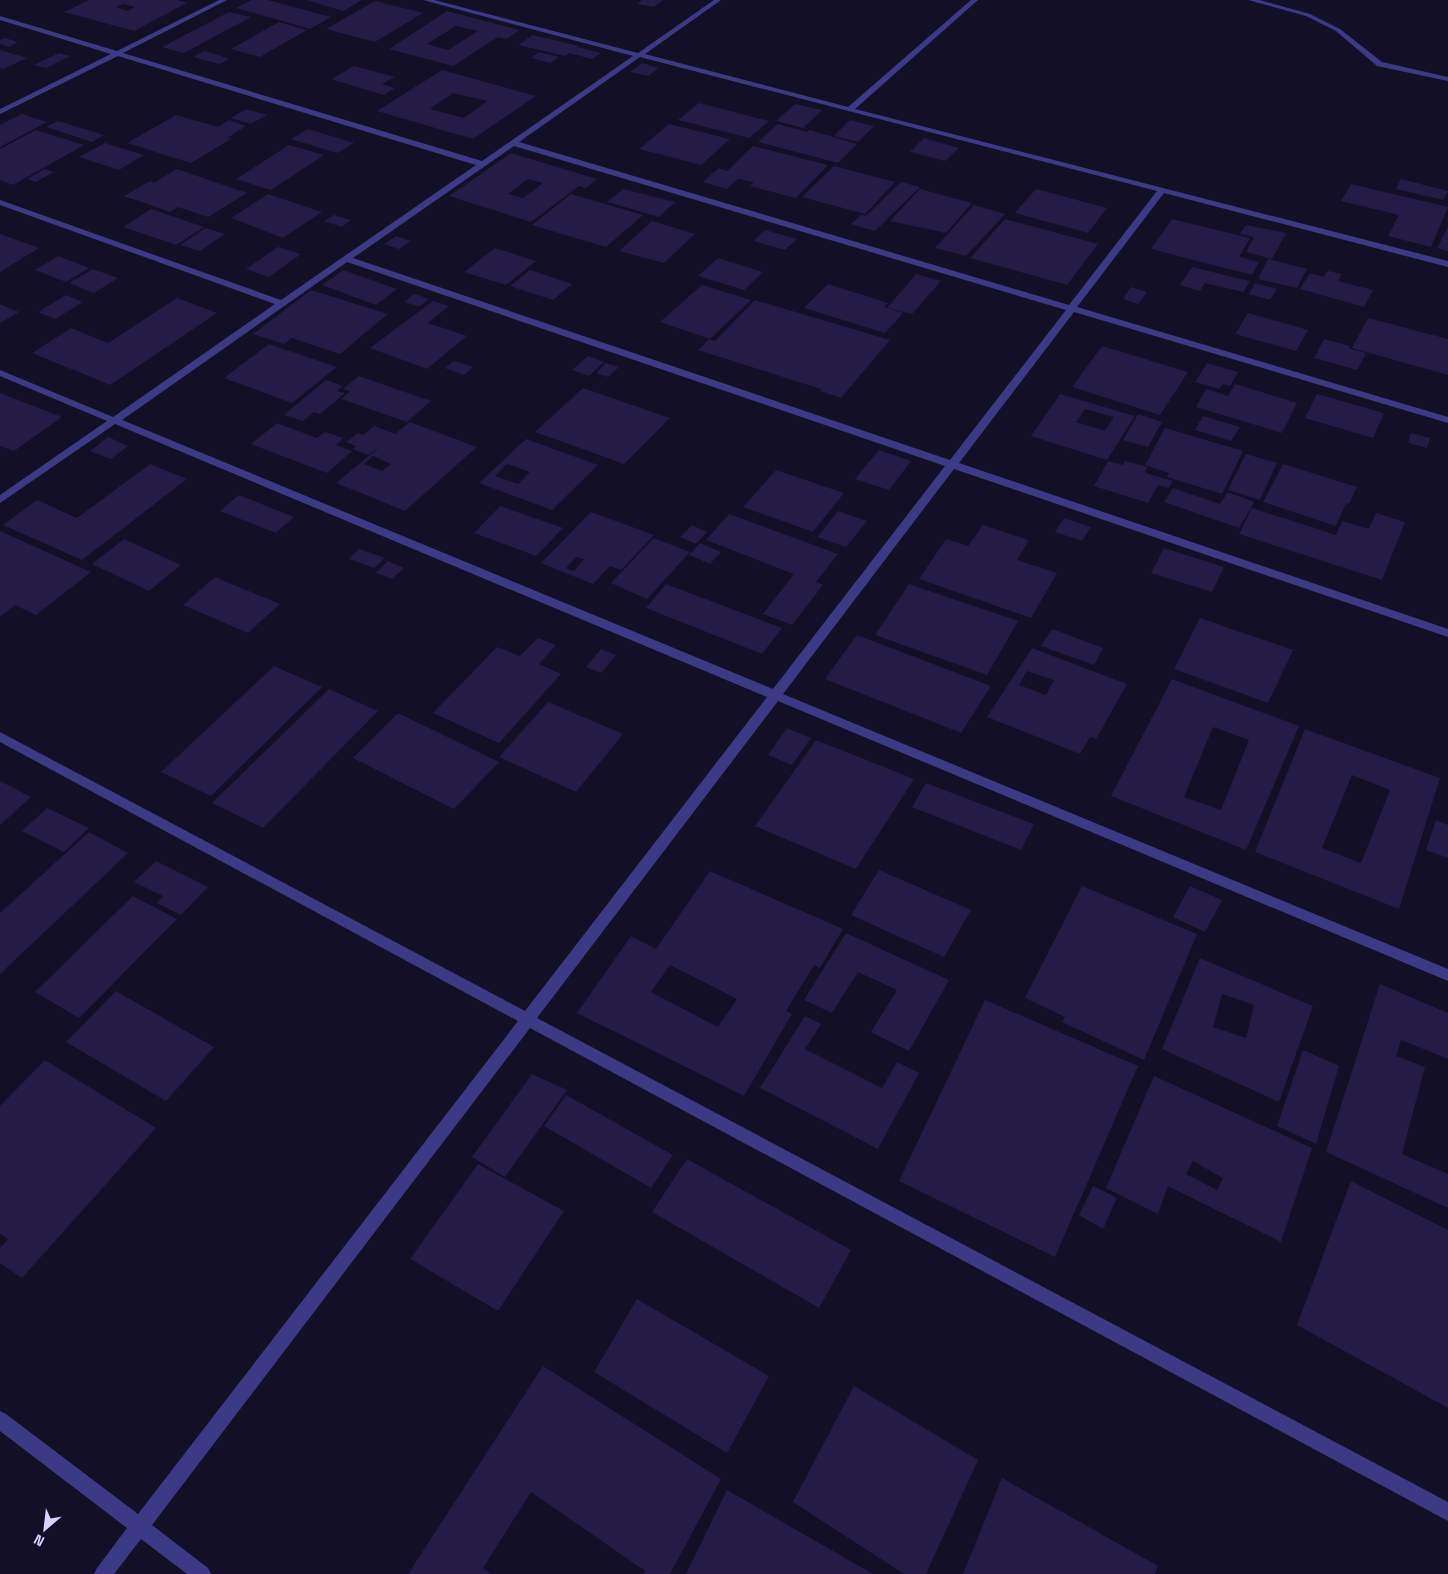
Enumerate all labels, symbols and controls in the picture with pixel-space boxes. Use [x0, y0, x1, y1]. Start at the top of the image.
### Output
north arrow [20, 1504, 70, 1554]
text: N [31, 1530, 47, 1551]

